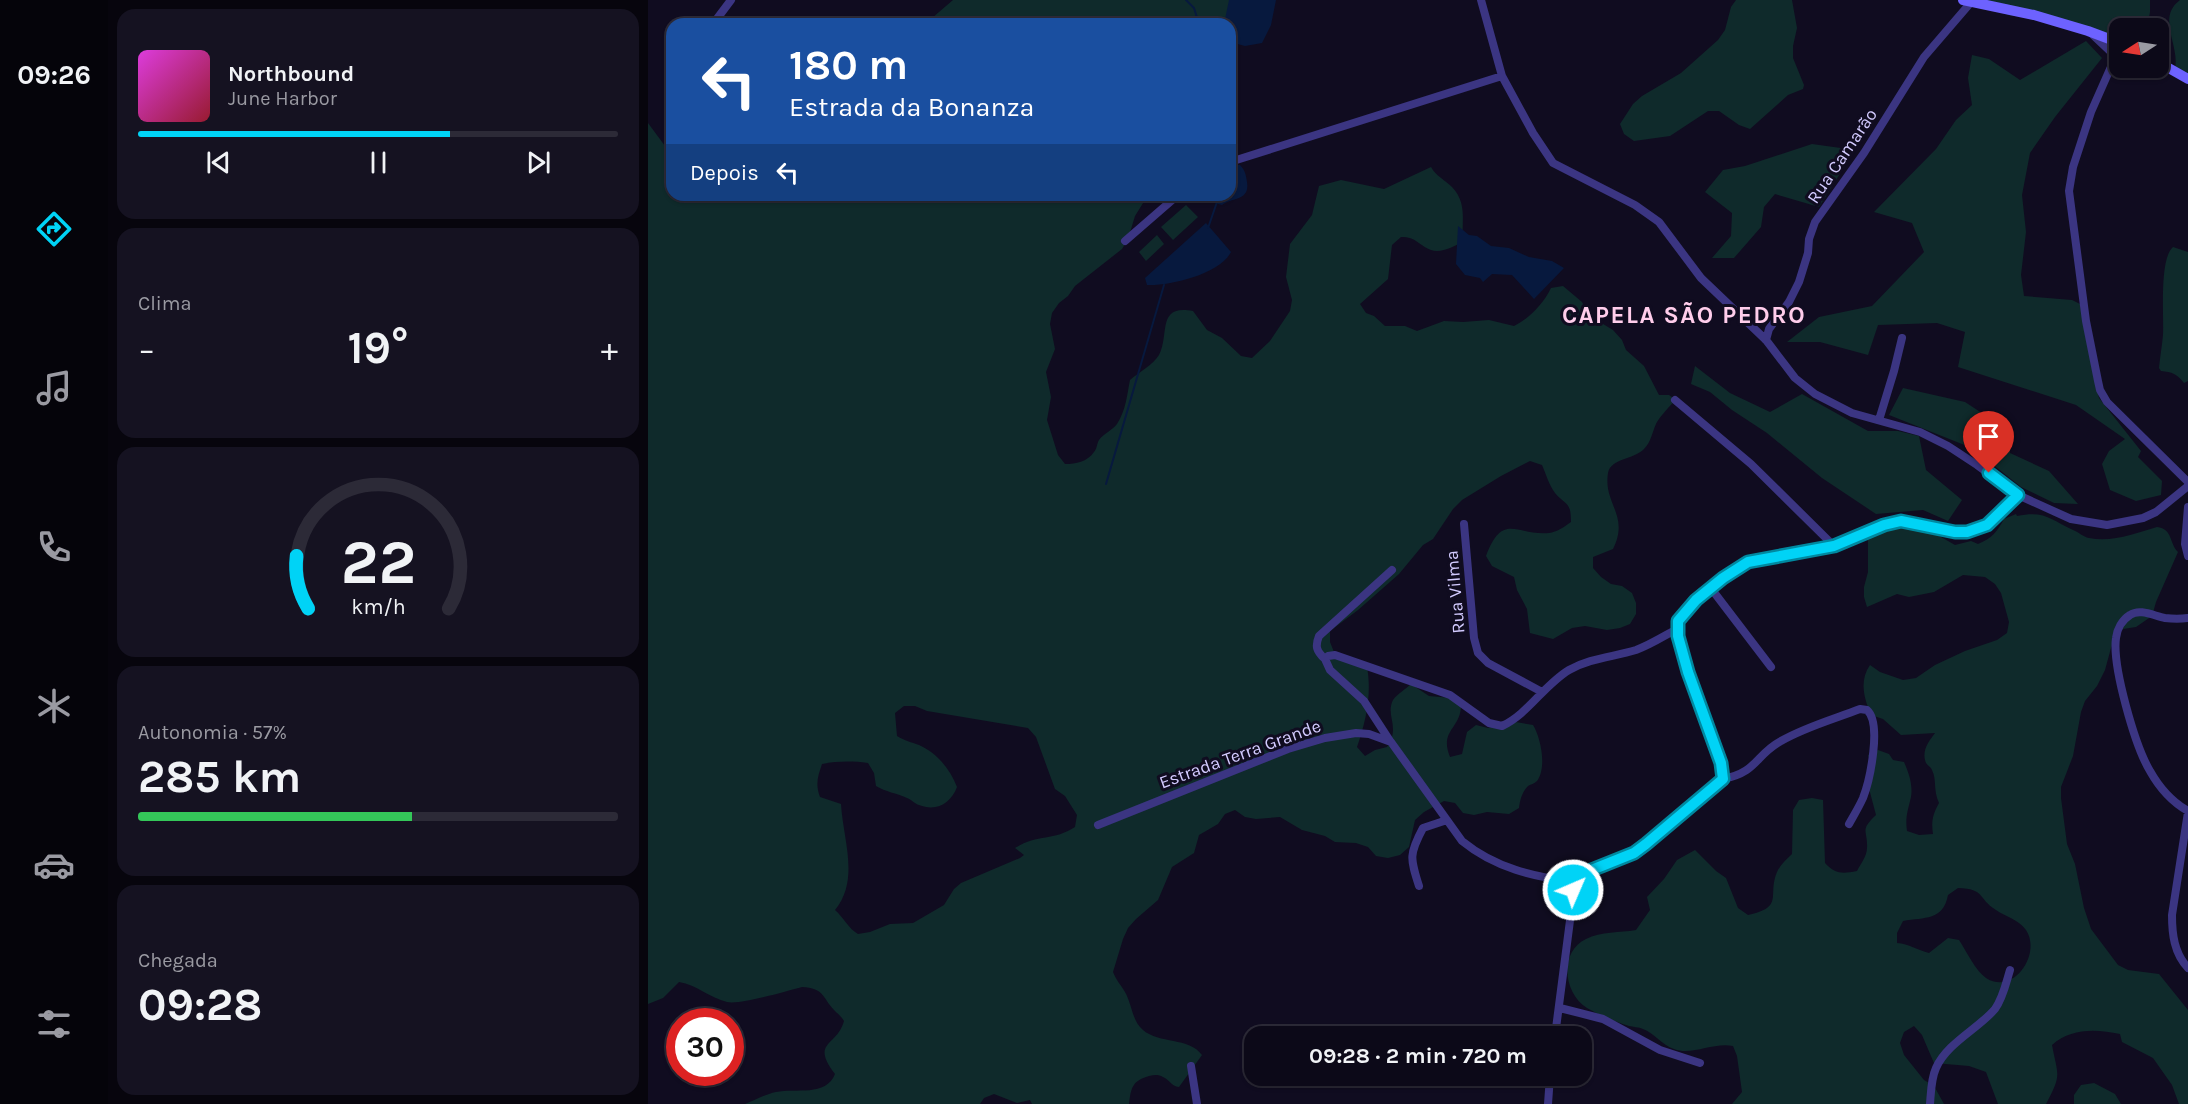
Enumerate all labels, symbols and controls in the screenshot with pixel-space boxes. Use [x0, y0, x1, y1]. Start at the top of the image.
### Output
north arrow [2109, 18, 2169, 78]
map controls [2109, 18, 2169, 78]
text: 180 m [789, 40, 908, 90]
icon: left [690, 42, 768, 120]
text: 09:26 [17, 59, 91, 91]
text: Northbound [228, 61, 354, 87]
text: June Harbor [228, 87, 337, 110]
text: Estrada da Bonanza [789, 91, 1034, 123]
street label: Rua Camarão [1802, 104, 1882, 208]
icon: previous [202, 146, 235, 179]
icon: pause [362, 146, 395, 179]
icon: next [522, 146, 555, 179]
icon: left [771, 156, 804, 189]
text: Depois [690, 160, 759, 186]
icon: directions [33, 208, 75, 250]
text: Clima [138, 292, 192, 315]
district label: CAPELA SÃO PEDRO [1562, 301, 1806, 329]
text: 19° [348, 322, 408, 374]
text: − [138, 330, 155, 368]
text: + [601, 330, 618, 368]
icon: music [33, 367, 75, 409]
pin [1963, 411, 2014, 473]
icon: arrive [1972, 420, 2005, 453]
icon: phone [33, 526, 75, 568]
text: 22 [340, 526, 416, 599]
street label: Rua Vilma [1440, 550, 1470, 634]
text: km/h [351, 594, 405, 619]
icon: climate [33, 685, 75, 727]
street label: Estrada Terra Grande [1156, 715, 1324, 793]
text: Autonomia · 57% [138, 721, 287, 744]
text: 285 km [138, 751, 301, 803]
icon: car [33, 844, 75, 886]
position arrow [1541, 858, 1605, 922]
text: Chegada [138, 949, 218, 972]
text: 09:28 [138, 979, 262, 1031]
icon: filters [33, 1003, 75, 1045]
speed limit sign: 30 [666, 1008, 744, 1086]
text: 09:28 · 2 min · 720 m [1309, 1043, 1527, 1069]

